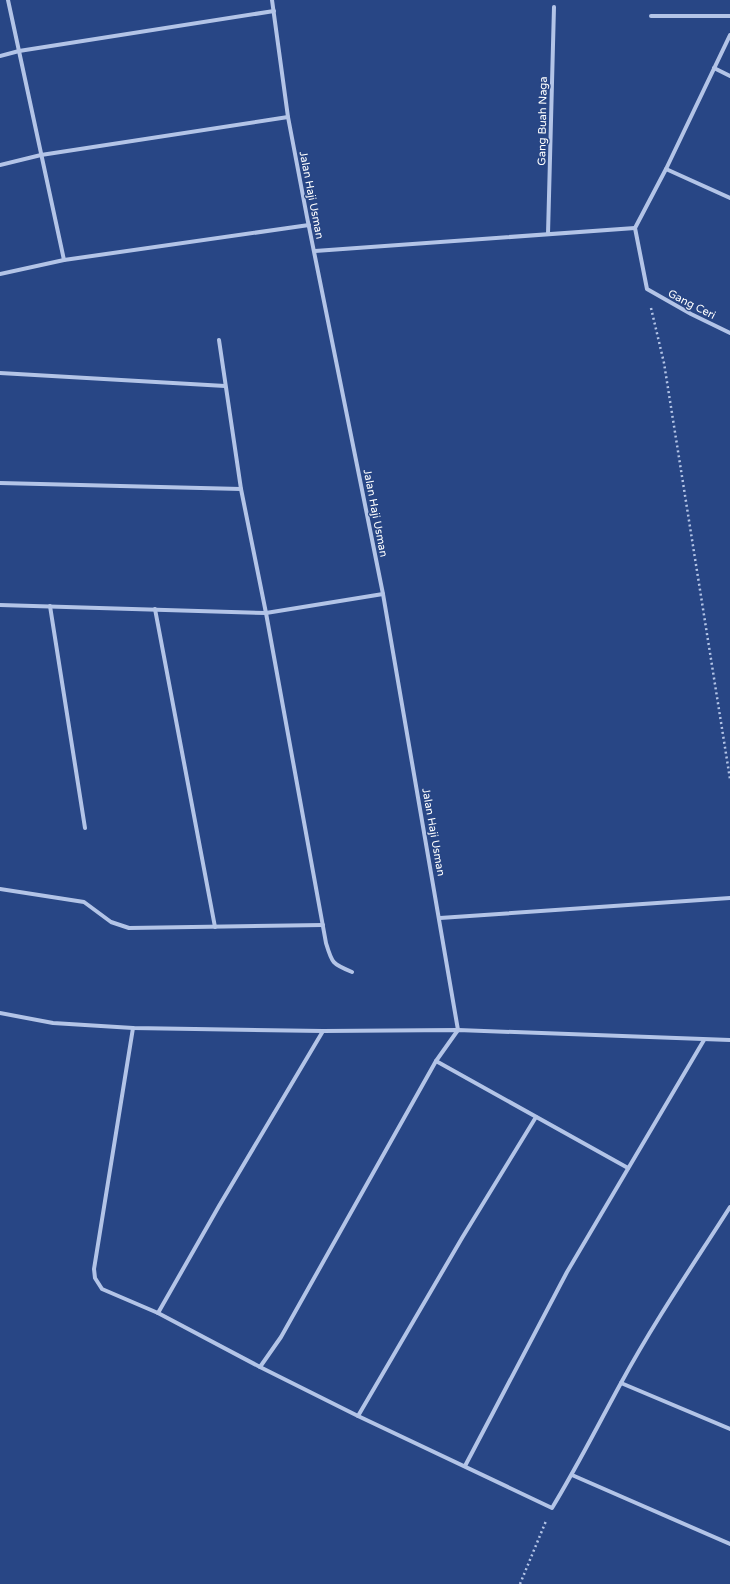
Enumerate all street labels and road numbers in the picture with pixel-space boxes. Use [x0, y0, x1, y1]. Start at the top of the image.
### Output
street label: Gang Buah Naga [535, 76, 550, 166]
street label: Jalan Haji Usman [297, 150, 326, 240]
street label: Gang Ceri [666, 287, 718, 322]
street label: Jalan Haji Usman [361, 468, 390, 558]
street label: Jalan Haji Usman [419, 787, 448, 877]

